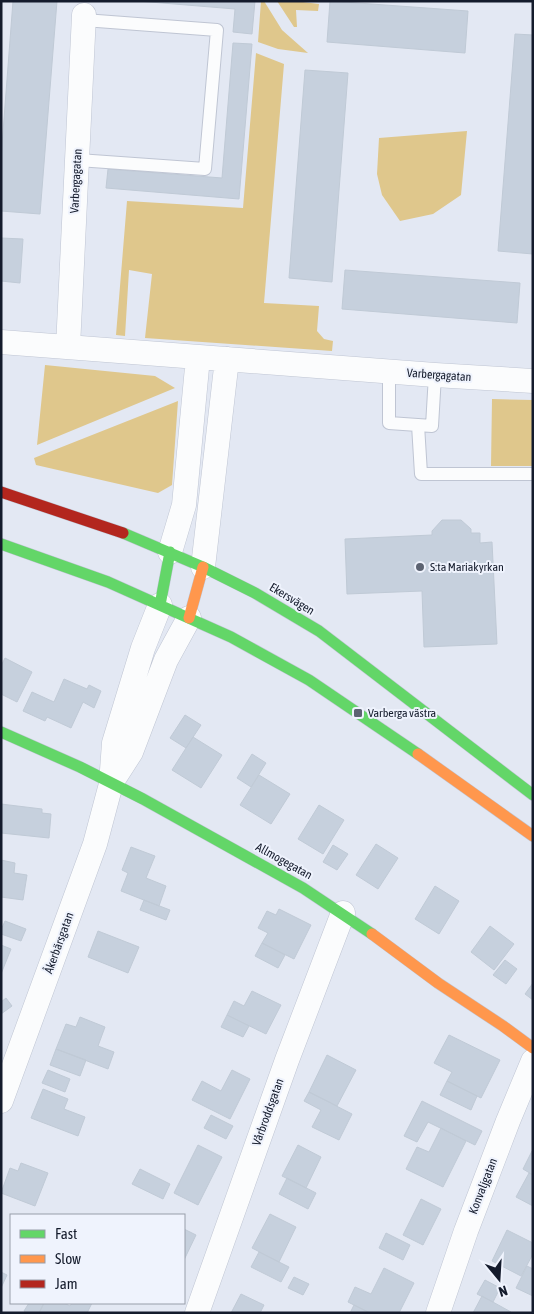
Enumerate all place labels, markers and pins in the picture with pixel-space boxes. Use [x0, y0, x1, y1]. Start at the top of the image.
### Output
place label: S:ta Mariakyrkan [430, 560, 504, 574]
marker: S:ta Mariakyrkan [414, 561, 426, 573]
place label: Varberga västra [368, 706, 436, 720]
marker: Varberga västra [352, 707, 364, 719]

